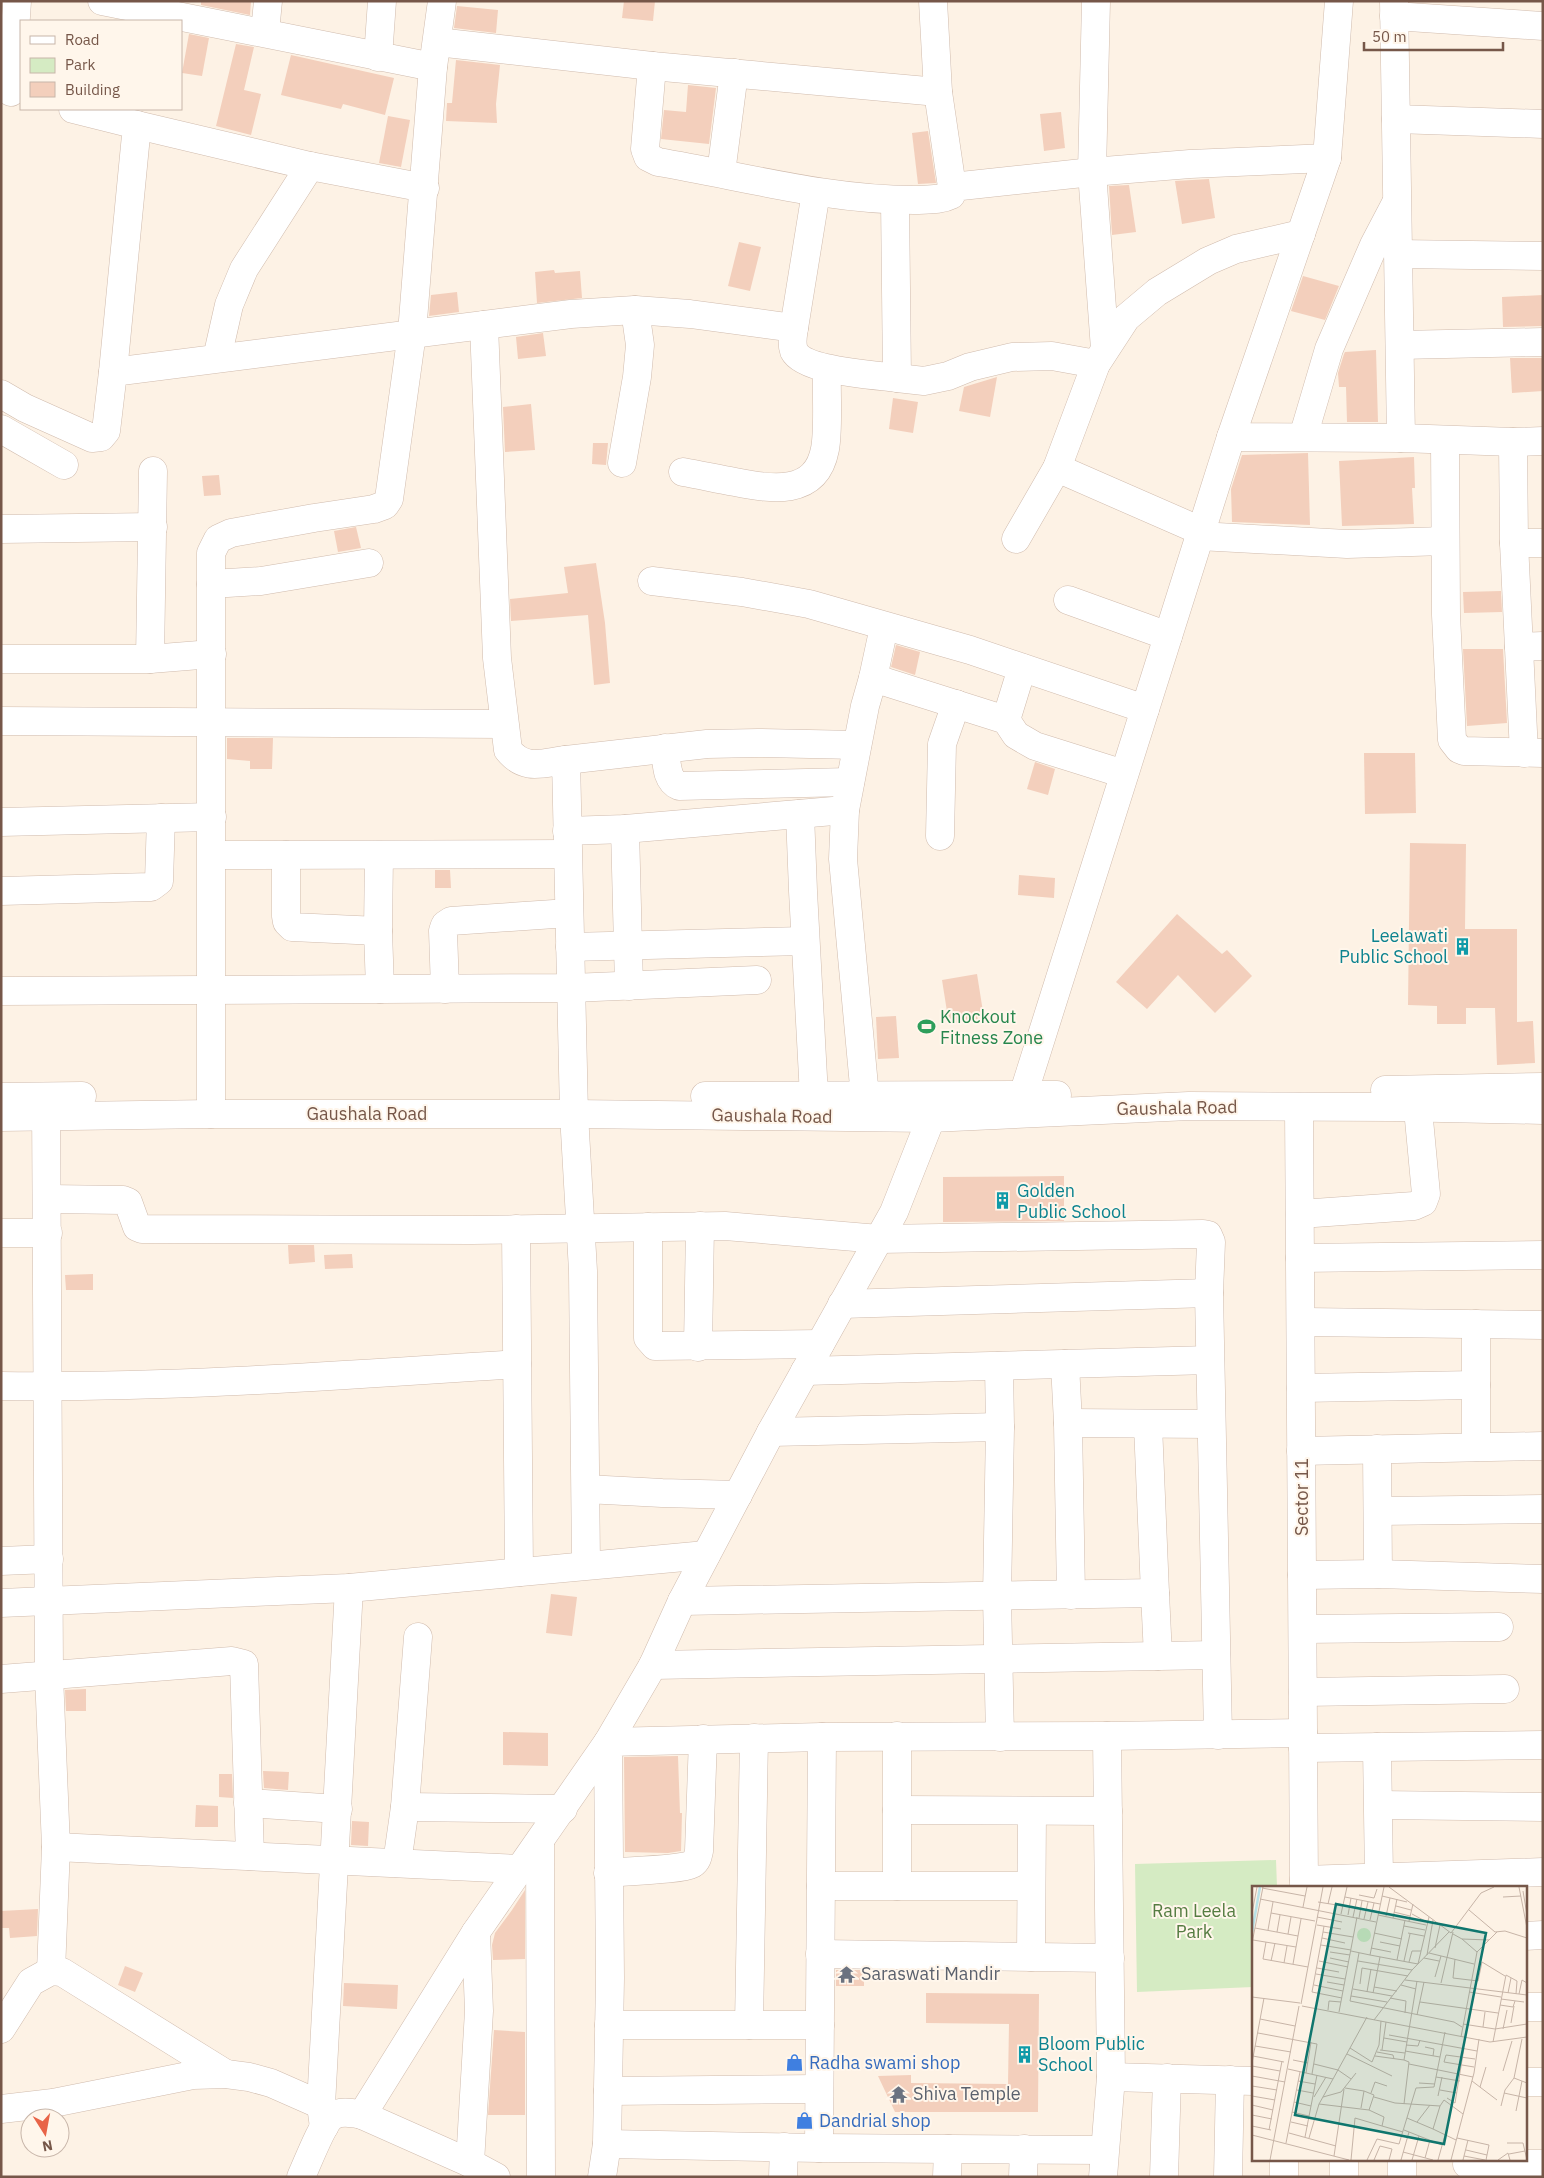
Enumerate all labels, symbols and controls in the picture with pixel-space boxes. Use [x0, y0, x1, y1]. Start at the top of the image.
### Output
legend [20, 20, 182, 110]
scale bar [1364, 20, 1503, 52]
text: 50 m [1372, 27, 1407, 46]
text: Road [65, 30, 100, 49]
text: Park [65, 55, 95, 74]
text: Building [65, 80, 120, 99]
place label: Leelawati Public School [1339, 924, 1448, 968]
building icon: Leelawati Public School [1452, 936, 1472, 956]
place label: Knockout Fitness Zone [940, 1005, 1043, 1049]
sports icon: Knockout Fitness Zone [916, 1017, 936, 1037]
street label: Gaushala Road [1116, 1095, 1238, 1120]
street label: Gaushala Road [306, 1102, 428, 1125]
street label: Gaushala Road [711, 1103, 833, 1128]
place label: Golden Public School [1017, 1179, 1126, 1223]
building icon: Golden Public School [993, 1191, 1013, 1211]
street label: Sector 11 [1290, 1458, 1313, 1536]
inset map [1252, 1886, 1526, 2160]
park label: Ram Leela Park [1152, 1899, 1236, 1943]
place label: Saraswati Mandir [861, 1962, 1001, 1985]
temple icon: Saraswati Mandir [837, 1964, 857, 1984]
place label: Bloom Public School [1038, 2032, 1145, 2076]
building icon: Bloom Public School [1014, 2044, 1034, 2064]
place label: Radha swami shop [809, 2051, 960, 2074]
shop icon: Radha swami shop [785, 2053, 805, 2073]
place label: Shiva Temple [913, 2082, 1021, 2105]
temple icon: Shiva Temple [889, 2084, 909, 2104]
north arrow [20, 2108, 70, 2158]
place label: Dandrial shop [819, 2109, 931, 2132]
shop icon: Dandrial shop [795, 2111, 815, 2131]
text: N [41, 2136, 54, 2156]

